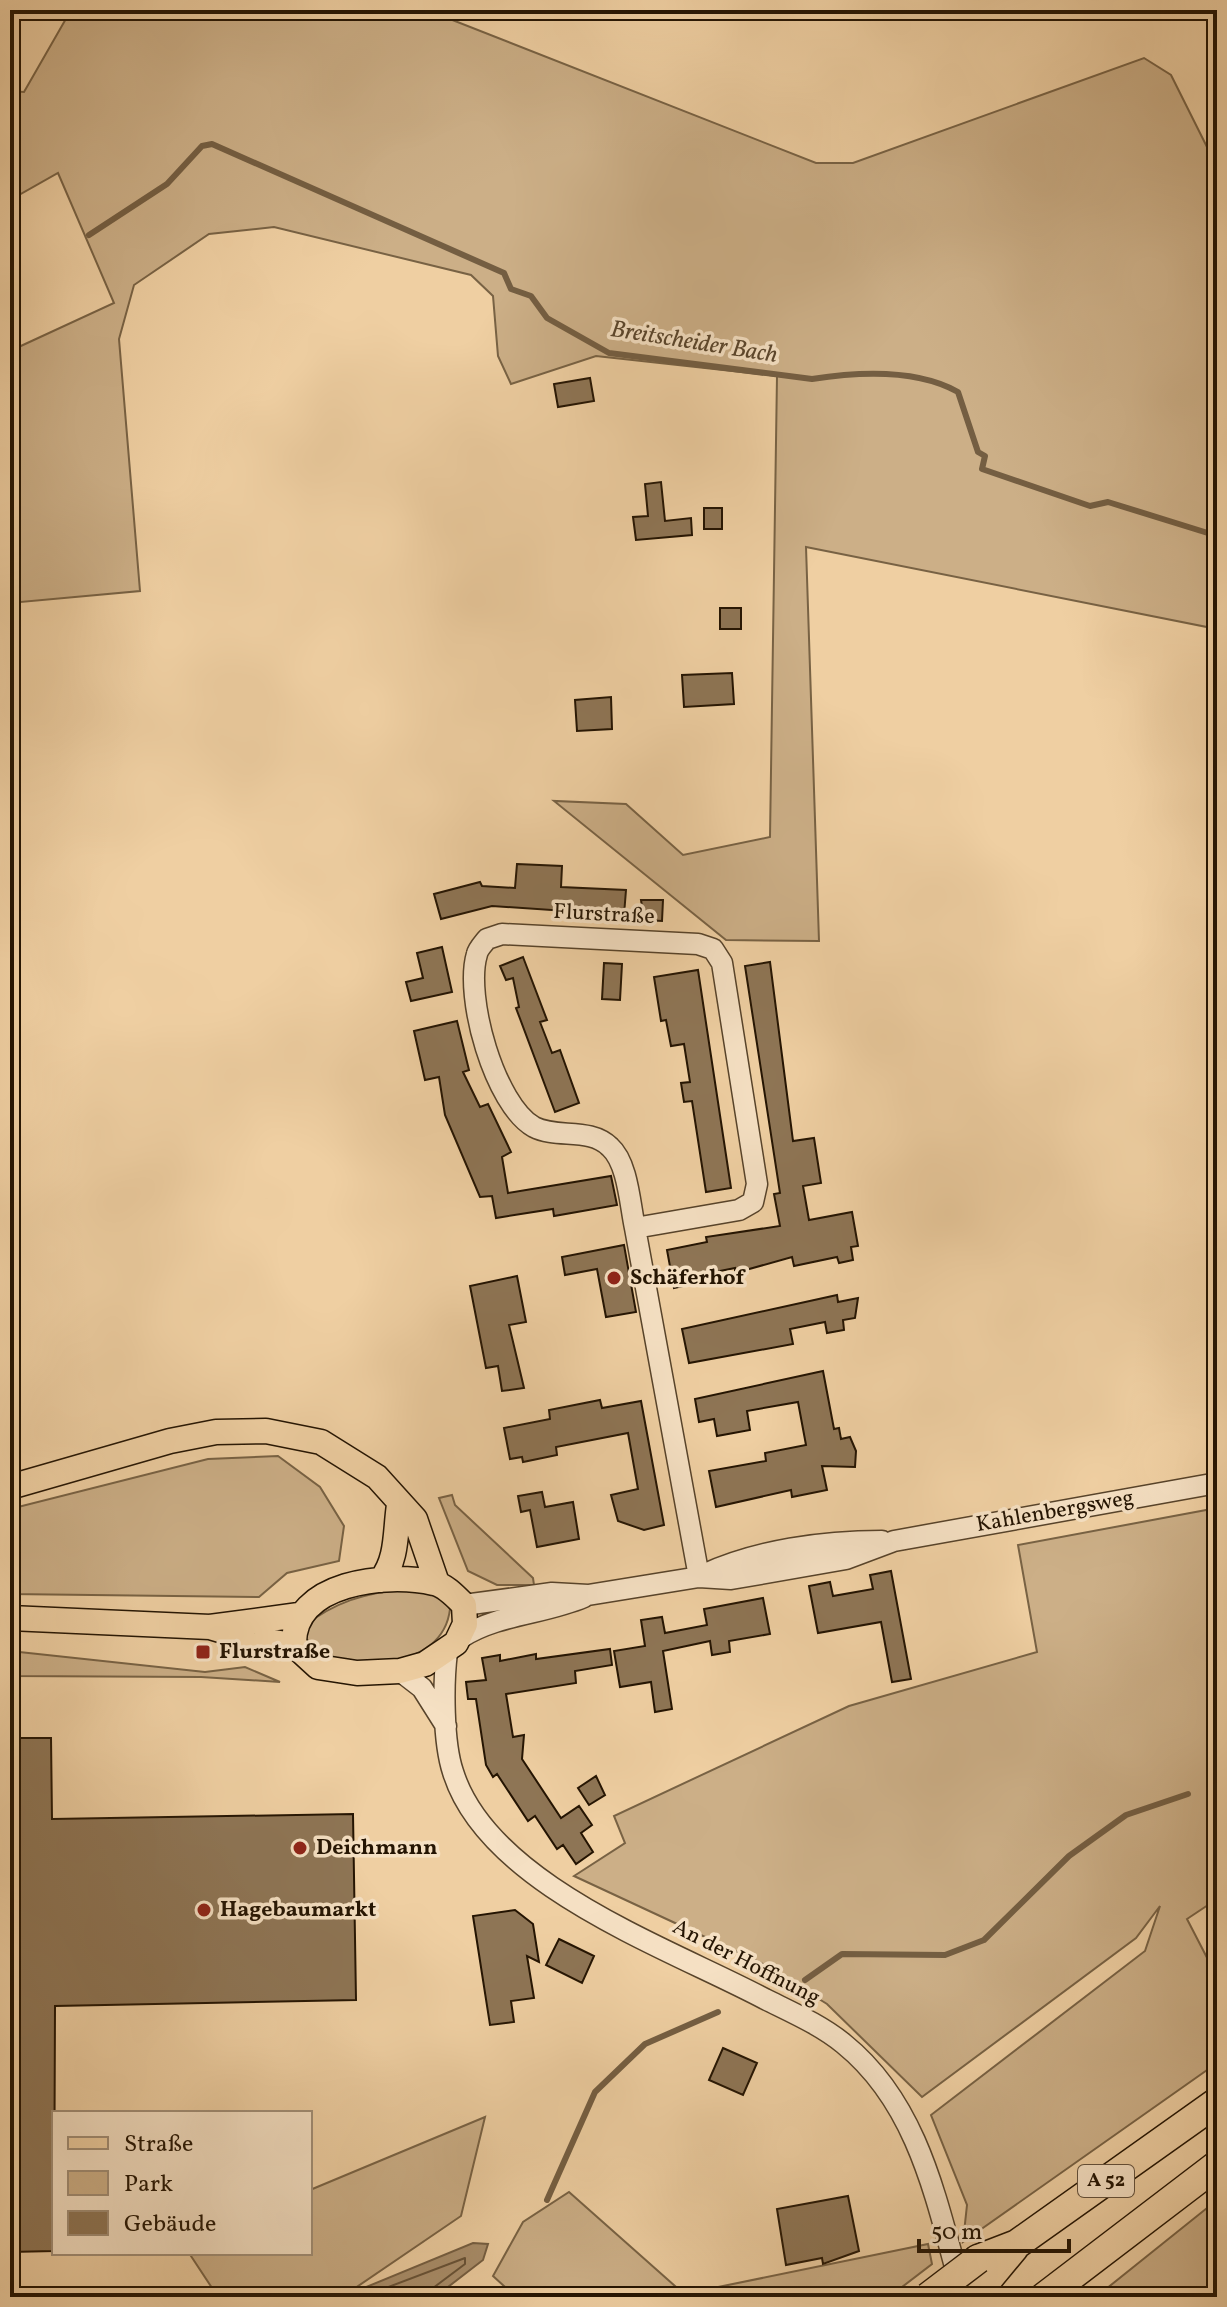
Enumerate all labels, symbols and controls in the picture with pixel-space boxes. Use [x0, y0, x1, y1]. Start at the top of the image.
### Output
water label: Breitscheider Bach [608, 313, 780, 373]
street label: Flurstraße [553, 897, 655, 933]
place label: Schäferhof [630, 1263, 747, 1294]
marker: Schäferhof [605, 1269, 623, 1287]
street label: Kahlenbergsweg [974, 1483, 1136, 1541]
place label: Flurstraße [219, 1637, 330, 1668]
marker: Flurstraße [194, 1643, 212, 1661]
place label: Deichmann [316, 1833, 437, 1864]
marker: Deichmann [291, 1839, 309, 1857]
place label: Hagebaumarkt [220, 1895, 376, 1926]
marker: Hagebaumarkt [195, 1901, 213, 1919]
street label: An der Hoffnung [667, 1912, 825, 2014]
legend [52, 2111, 312, 2255]
text: Straße [124, 2128, 193, 2162]
road number: A 52 [1078, 2165, 1134, 2197]
text: Park [124, 2168, 173, 2202]
scale bar [919, 2203, 1069, 2253]
text: Gebäude [124, 2208, 216, 2242]
text: 50 m [931, 2216, 983, 2250]

